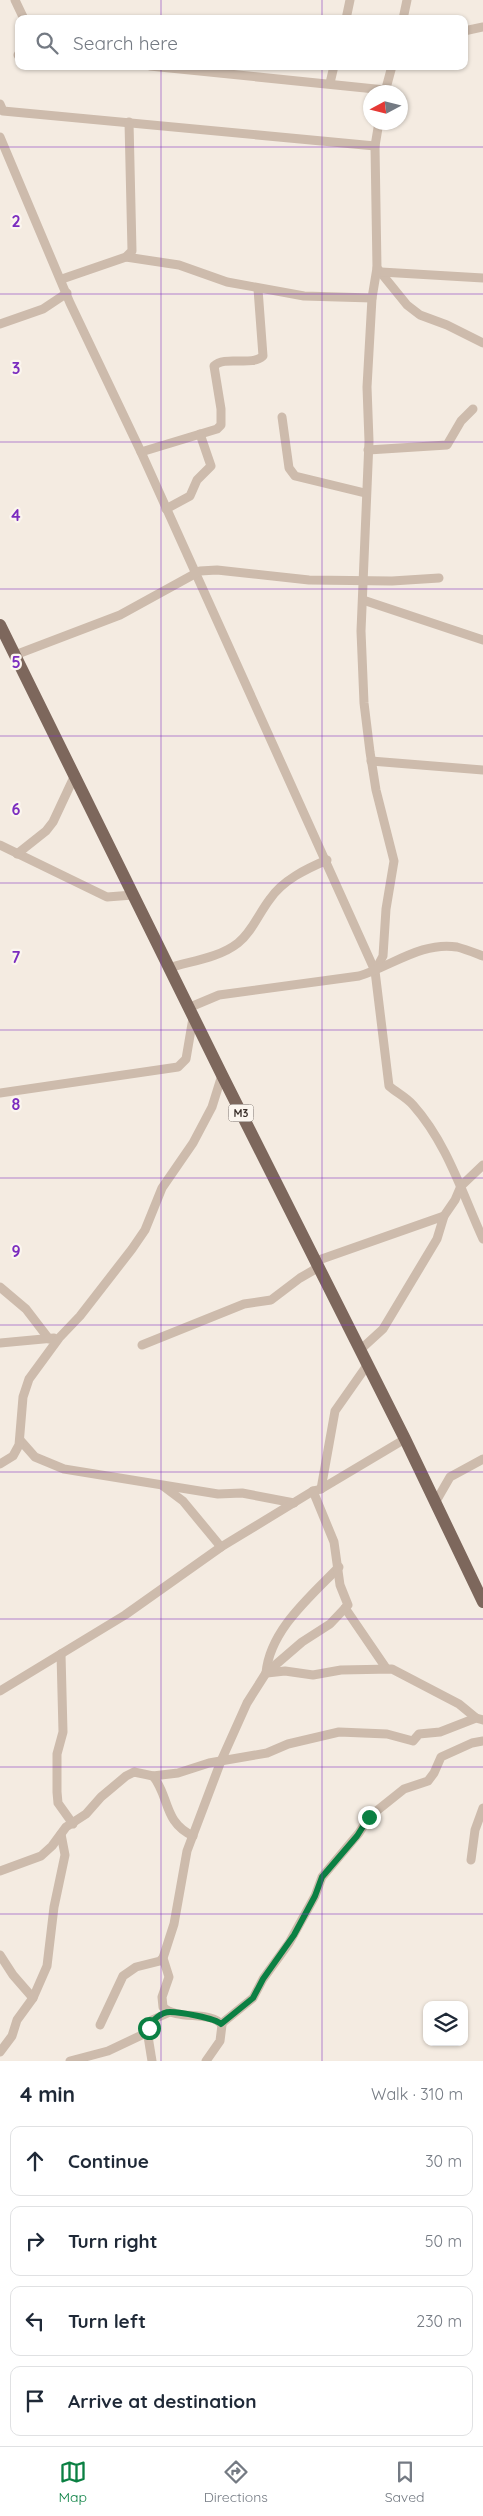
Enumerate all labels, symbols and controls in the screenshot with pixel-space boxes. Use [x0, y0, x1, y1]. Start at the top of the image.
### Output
search box [15, 15, 468, 70]
icon: search [33, 29, 61, 57]
text: Search here [73, 31, 178, 55]
north arrow [363, 85, 408, 130]
text: 2 [11, 211, 21, 231]
text: 3 [12, 358, 20, 378]
text: 4 [11, 505, 21, 525]
text: 5 [11, 652, 21, 672]
text: 6 [12, 799, 21, 819]
text: 7 [12, 947, 21, 967]
text: 8 [12, 1094, 21, 1114]
road number: M3 [228, 1104, 254, 1122]
text: 9 [11, 1241, 21, 1261]
route end [358, 1806, 381, 1829]
map controls [423, 2001, 468, 2046]
button: layers [423, 2001, 468, 2046]
route start [138, 2017, 161, 2040]
text: 4 min [20, 2081, 75, 2107]
text: Walk · 310 m [371, 2084, 463, 2104]
icon: ahead [21, 2147, 49, 2175]
text: Continue [68, 2149, 149, 2173]
text: 30 m [425, 2151, 462, 2171]
icon: right [21, 2227, 49, 2255]
text: Turn right [68, 2229, 157, 2253]
text: 50 m [425, 2231, 462, 2251]
icon: left [21, 2307, 49, 2335]
text: Turn left [68, 2309, 146, 2333]
text: 230 m [416, 2311, 462, 2331]
icon: arrive [21, 2387, 49, 2415]
text: Arrive at destination [68, 2389, 257, 2413]
tab: Map [58, 2458, 87, 2506]
tab: Directions [204, 2458, 268, 2506]
tab: Saved [385, 2458, 425, 2506]

